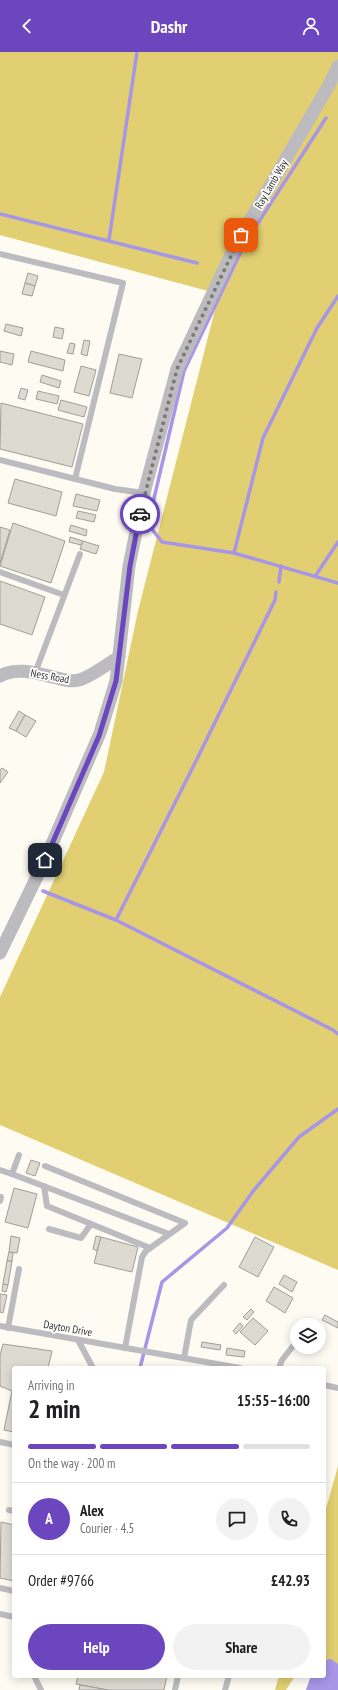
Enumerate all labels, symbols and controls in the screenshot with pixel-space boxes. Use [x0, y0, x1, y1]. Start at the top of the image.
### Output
icon: back [16, 15, 38, 37]
text: Dashr [151, 15, 187, 38]
icon: person [300, 15, 322, 37]
street label: Ray Lamb Way [251, 156, 291, 211]
pin [224, 218, 258, 252]
icon: bag [230, 224, 252, 246]
courier [120, 494, 160, 534]
icon: car [129, 503, 151, 525]
street label: Ness Road [30, 666, 71, 686]
pin [28, 843, 62, 877]
icon: home [34, 849, 56, 871]
street label: Dayton Drive [43, 1317, 94, 1339]
map controls [290, 1318, 326, 1354]
button: layers [290, 1318, 326, 1354]
text: Arriving in [28, 1377, 75, 1394]
text: 15:55–16:00 [237, 1391, 310, 1410]
text: 2 min [28, 1392, 81, 1425]
text: On the way · 200 m [28, 1455, 115, 1472]
button: chat [216, 1498, 258, 1540]
button: phone [268, 1498, 310, 1540]
text: Alex [80, 1501, 104, 1520]
text: A [45, 1509, 53, 1528]
text: Courier · 4.5 [80, 1520, 134, 1537]
text: Order #9766 [28, 1571, 94, 1590]
text: £42.93 [271, 1571, 310, 1590]
button: Help [28, 1624, 165, 1670]
button: Share [173, 1624, 310, 1670]

